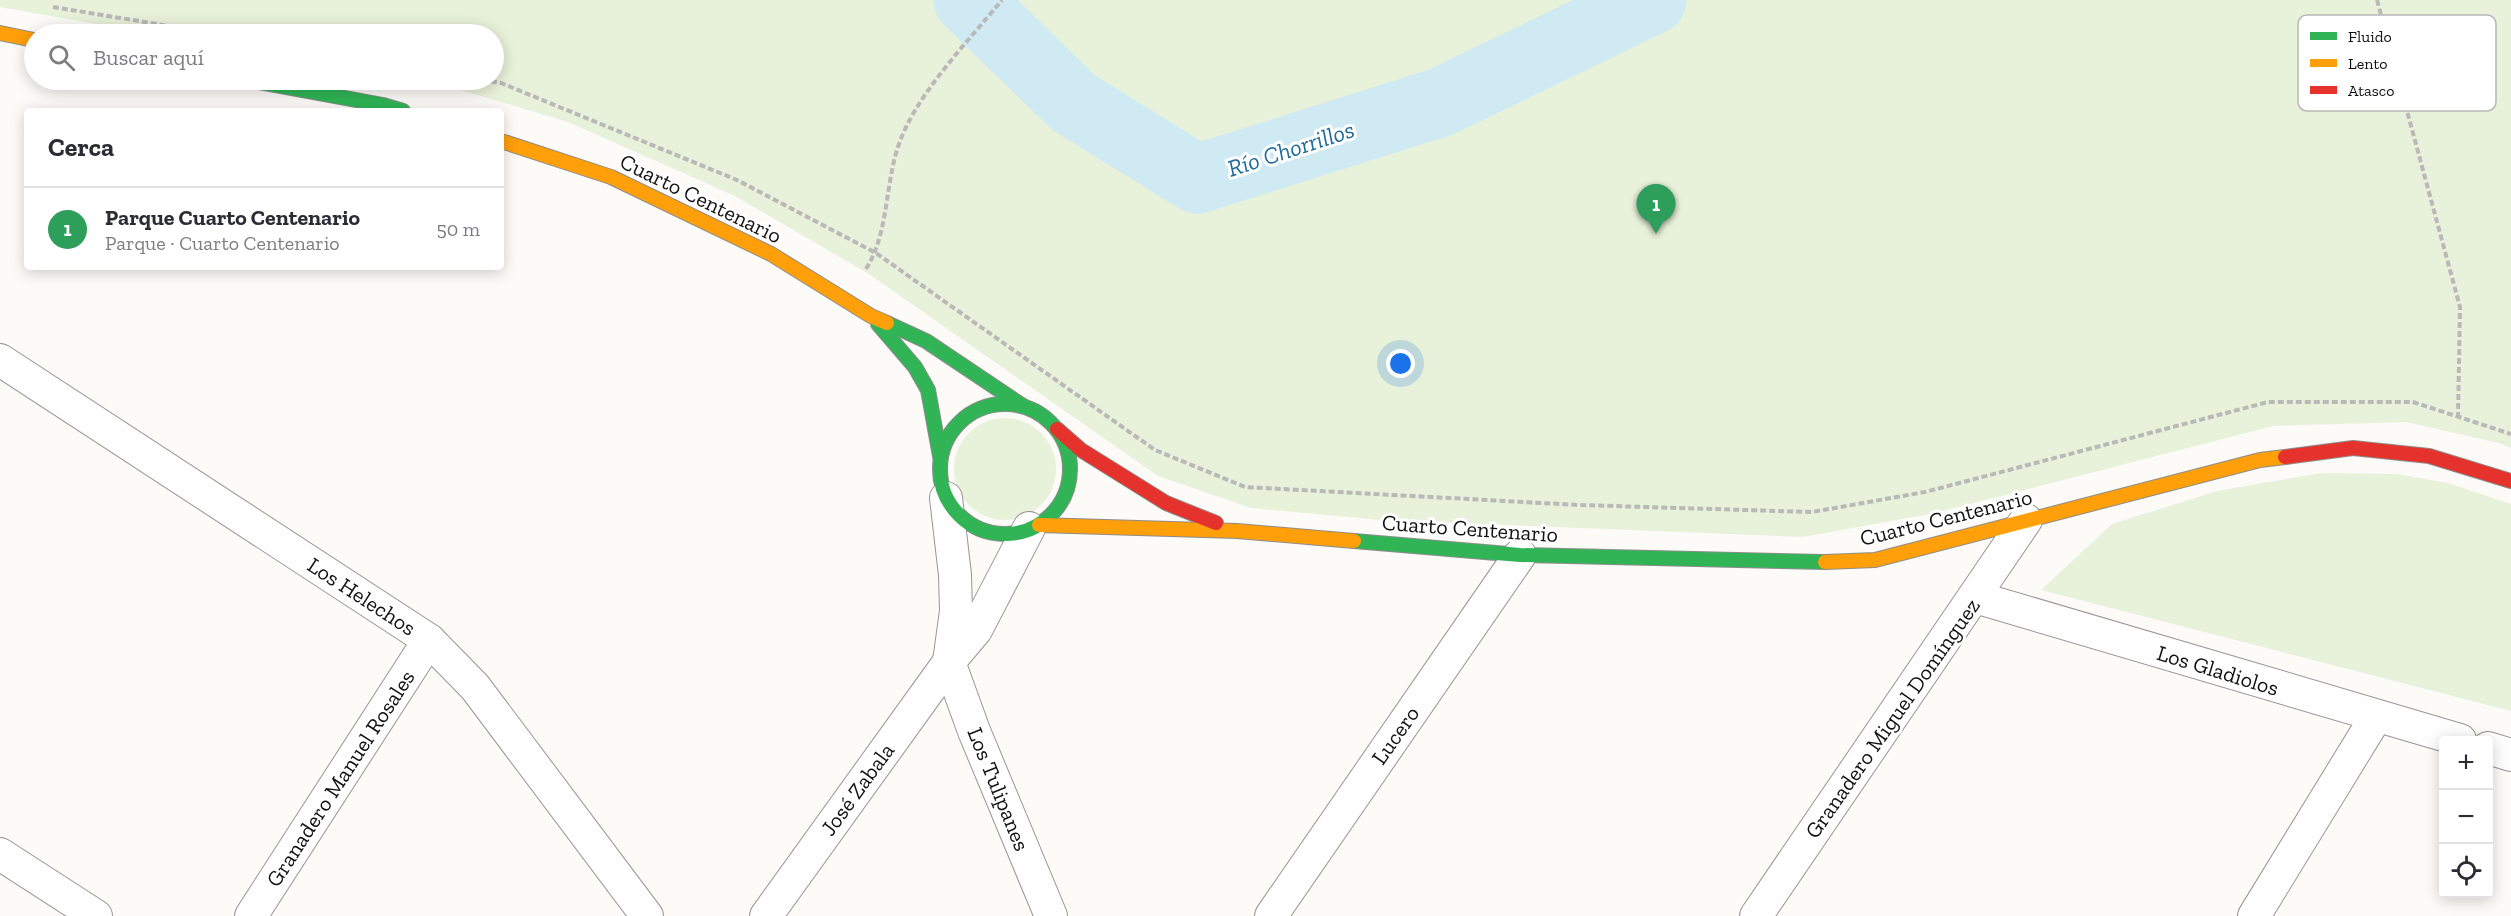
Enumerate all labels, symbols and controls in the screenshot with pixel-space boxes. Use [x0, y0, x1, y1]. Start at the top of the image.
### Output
legend [2298, 15, 2496, 111]
search box [24, 24, 504, 90]
text: Fluido [2348, 27, 2392, 46]
icon: search [45, 41, 78, 74]
text: Buscar aquí [93, 44, 204, 71]
text: Lento [2348, 54, 2388, 73]
text: Atasco [2348, 81, 2394, 100]
water label: Río Chorrillos [1224, 114, 1358, 183]
text: Cerca [48, 131, 114, 163]
street label: Cuarto Centenario [616, 148, 786, 249]
pin: 1 [1636, 184, 1676, 234]
text: Parque Cuarto Centenario [105, 204, 360, 231]
text: 1 [63, 217, 72, 241]
text: 50 m [436, 217, 480, 241]
text: Parque · Cuarto Centenario [105, 231, 340, 255]
your location [1386, 349, 1415, 378]
street label: Cuarto Centenario [1857, 483, 2035, 552]
street label: Cuarto Centenario [1381, 509, 1559, 548]
street label: Los Helechos [302, 551, 421, 641]
street label: Granadero Miguel Domínguez [1799, 593, 1986, 844]
street label: Los Gladiolos [2154, 639, 2282, 702]
street label: Granadero Manuel Rosales [260, 665, 421, 892]
street label: Lucero [1366, 701, 1425, 770]
street label: Los Tulipanes [962, 723, 1036, 855]
map controls [2439, 736, 2493, 898]
button: + [2439, 736, 2493, 790]
street label: José Zabala [815, 737, 900, 841]
button: − [2439, 790, 2493, 844]
button: locate [2439, 844, 2493, 898]

